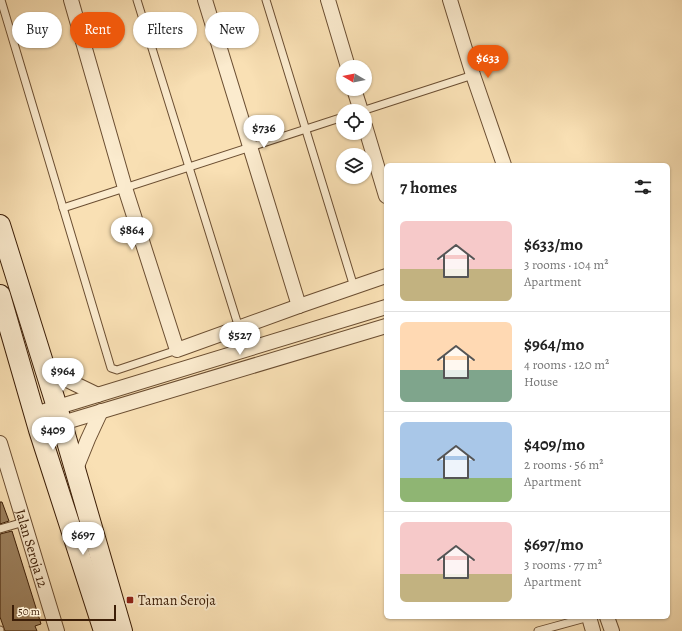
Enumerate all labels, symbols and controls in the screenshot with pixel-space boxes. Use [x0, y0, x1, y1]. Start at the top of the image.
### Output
chip: Buy [12, 12, 62, 48]
chip: Rent [70, 12, 125, 48]
chip: Filters [133, 12, 197, 48]
chip: New [205, 12, 259, 48]
pin: $633 [464, 45, 512, 79]
text: $633 [476, 49, 500, 66]
north arrow [336, 60, 372, 96]
map controls [336, 60, 372, 184]
button: locate [336, 104, 372, 140]
pin: $736 [240, 115, 288, 149]
text: $736 [252, 119, 276, 136]
button: layers [336, 148, 372, 184]
text: 7 homes [400, 176, 457, 199]
icon: filters [632, 176, 654, 198]
pin: $864 [108, 217, 156, 251]
text: $864 [120, 221, 144, 238]
text: $633/mo [524, 233, 583, 256]
icon: home [432, 237, 480, 285]
text: 3 rooms · 104 m² [524, 256, 608, 273]
text: Apartment [524, 273, 582, 290]
pin: $527 [216, 322, 264, 356]
text: $527 [228, 326, 252, 343]
text: $964/mo [524, 333, 584, 356]
icon: home [432, 338, 480, 386]
text: 4 rooms · 120 m² [524, 356, 609, 373]
pin: $964 [39, 358, 87, 392]
text: $964 [51, 362, 75, 379]
text: House [524, 373, 558, 390]
pin: $409 [29, 417, 77, 451]
text: $409 [41, 421, 65, 438]
text: $409/mo [524, 433, 585, 456]
icon: home [432, 438, 480, 486]
text: 2 rooms · 56 m² [524, 456, 604, 473]
text: Apartment [524, 473, 582, 490]
street label: Jalan Seroja 12 [11, 507, 52, 590]
pin: $697 [59, 522, 107, 556]
text: $697 [71, 526, 95, 543]
text: $697/mo [524, 533, 584, 556]
icon: home [432, 538, 480, 586]
text: 3 rooms · 77 m² [524, 556, 602, 573]
text: Apartment [524, 573, 582, 590]
place label: Taman Seroja [138, 591, 216, 610]
marker: Taman Seroja [125, 595, 135, 605]
scale bar [12, 603, 116, 622]
text: 50 m [18, 604, 40, 619]

